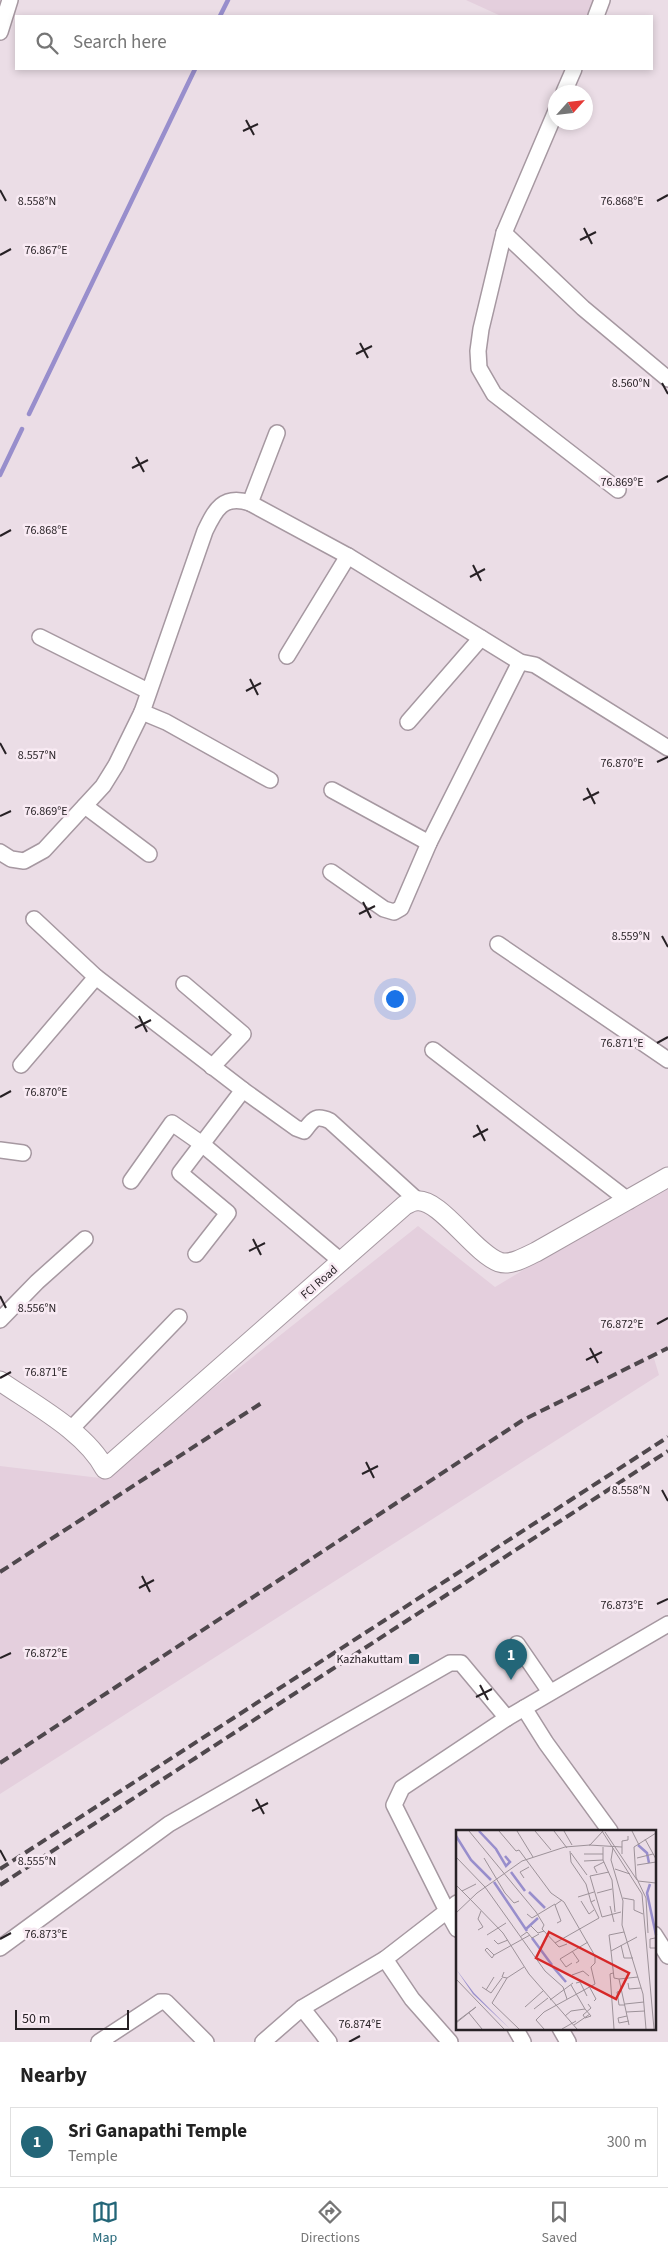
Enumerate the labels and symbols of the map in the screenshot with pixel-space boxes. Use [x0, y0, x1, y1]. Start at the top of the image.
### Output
north arrow [548, 85, 593, 130]
text: 8.558°N [18, 193, 56, 210]
text: 76.868°E [600, 193, 644, 210]
text: 76.867°E [24, 242, 68, 259]
text: 8.560°N [612, 375, 650, 392]
text: 76.869°E [600, 474, 644, 491]
text: 76.868°E [24, 522, 68, 539]
text: 8.557°N [18, 747, 56, 764]
text: 76.870°E [600, 755, 644, 772]
text: 76.869°E [24, 803, 68, 820]
text: 8.559°N [612, 928, 650, 945]
your location [382, 986, 408, 1012]
text: 76.871°E [600, 1035, 644, 1052]
text: 76.870°E [24, 1084, 68, 1101]
street label: FCI Road [297, 1262, 342, 1303]
text: 8.556°N [18, 1300, 56, 1317]
text: 76.872°E [600, 1316, 644, 1333]
text: 76.871°E [24, 1364, 68, 1381]
text: 8.558°N [612, 1482, 650, 1499]
text: 76.873°E [600, 1597, 644, 1614]
pin: 1 [495, 1639, 527, 1680]
text: 76.872°E [24, 1645, 68, 1662]
place label: Kazhakuttam [336, 1651, 403, 1668]
marker: Kazhakuttam [407, 1652, 421, 1666]
inset map [456, 1830, 656, 2030]
text: 8.555°N [18, 1853, 56, 1870]
text: 76.873°E [24, 1926, 68, 1943]
scale bar [15, 2007, 129, 2030]
text: 76.874°E [338, 2016, 382, 2033]

